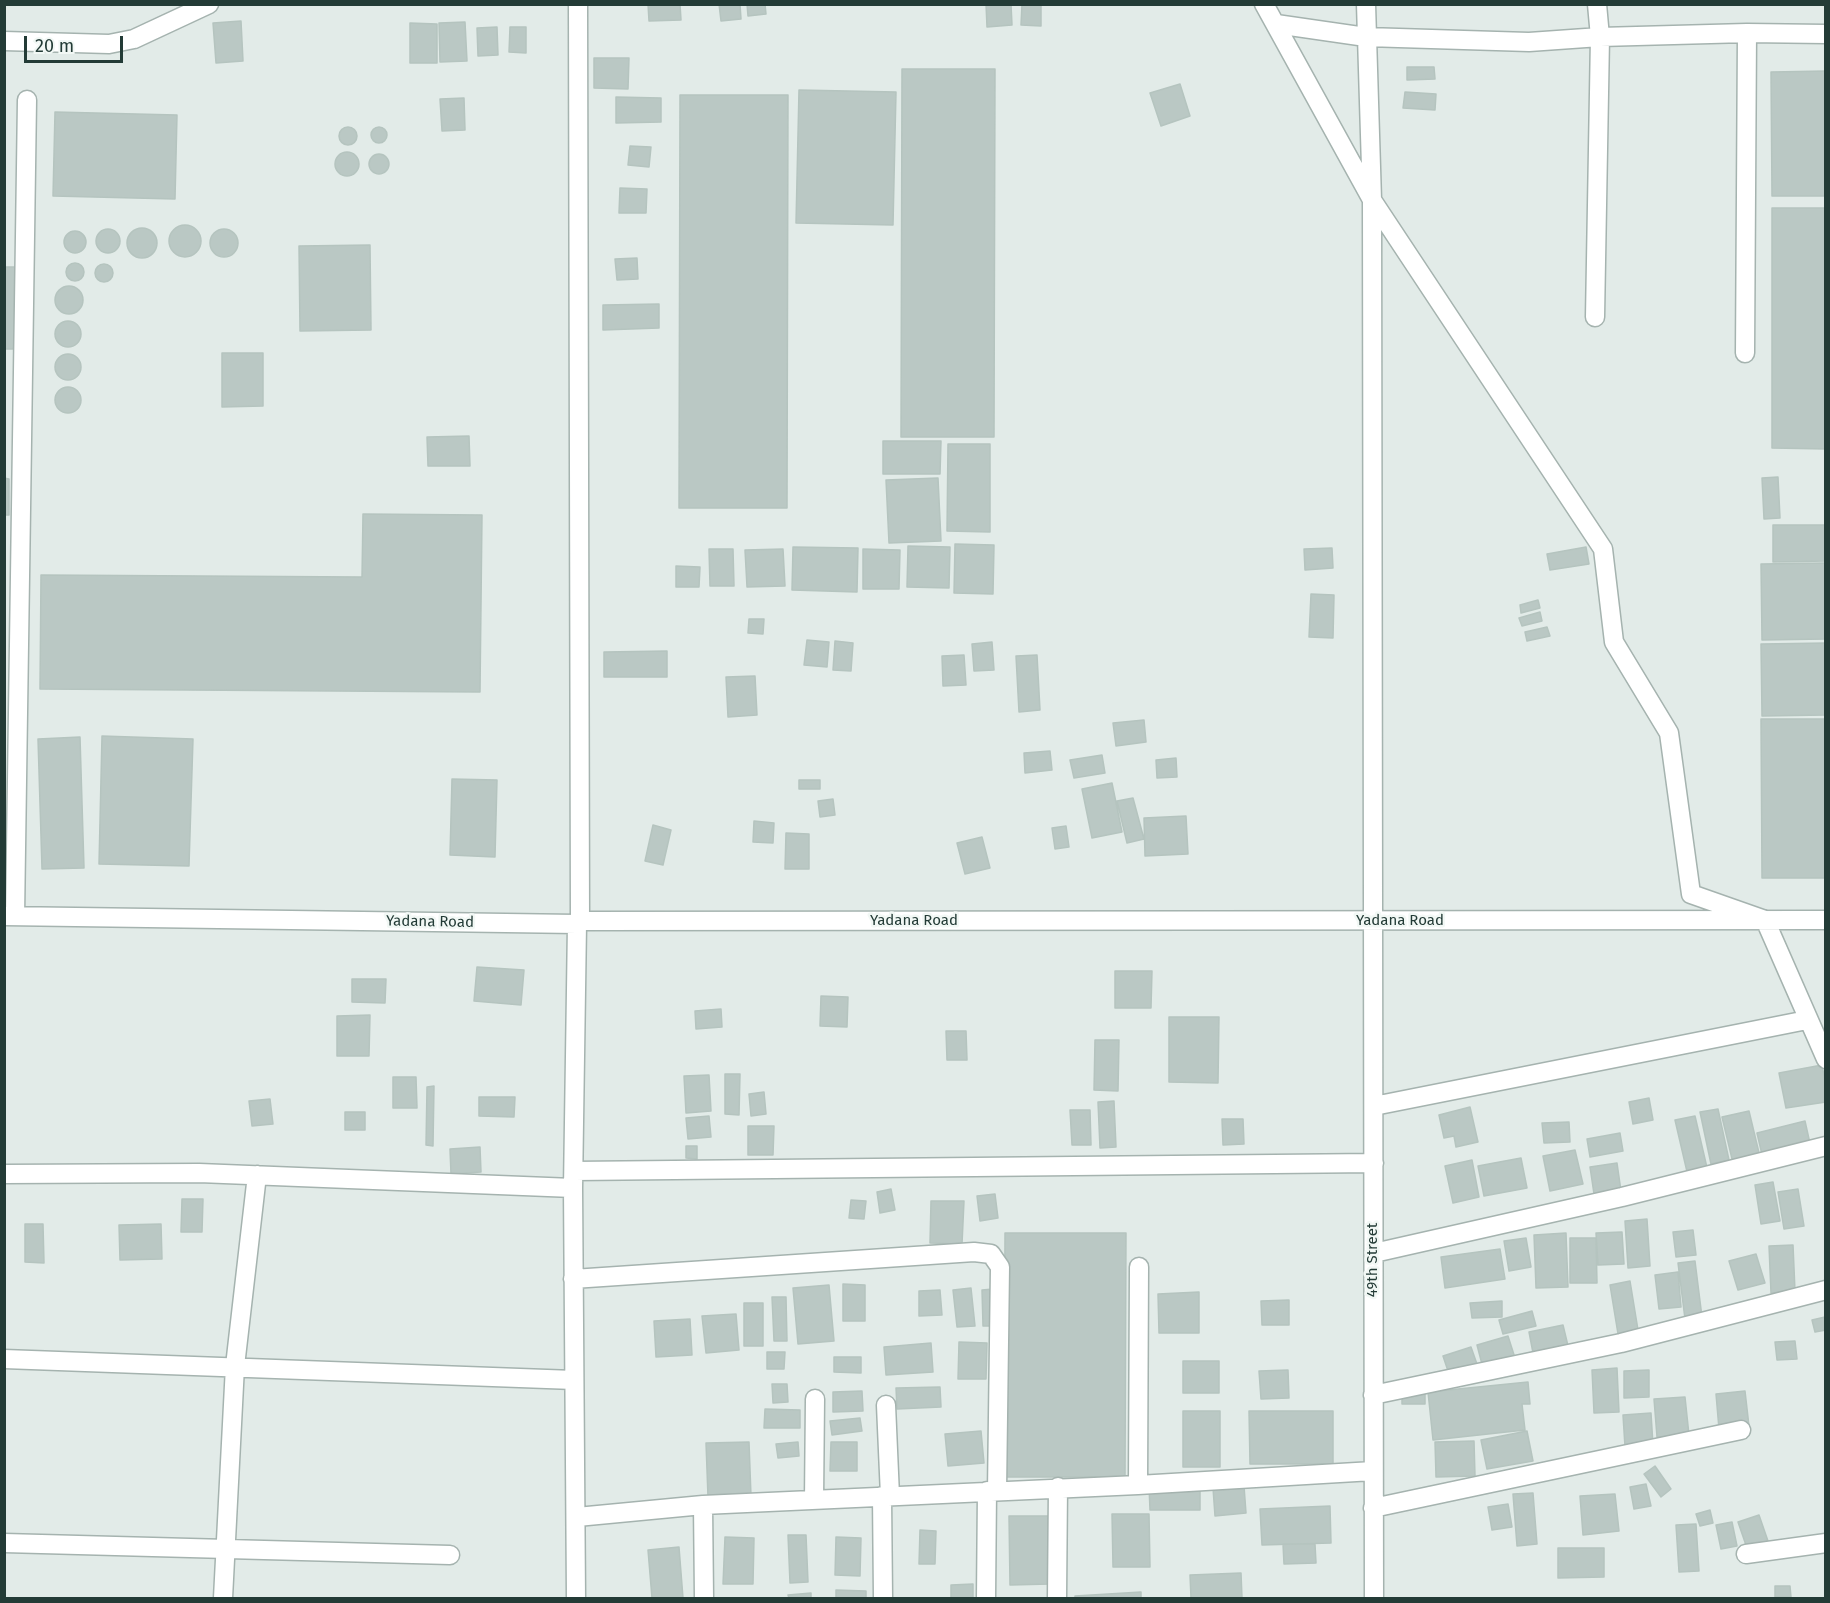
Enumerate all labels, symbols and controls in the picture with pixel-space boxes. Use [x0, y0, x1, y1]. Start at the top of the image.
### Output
scale bar [27, 24, 126, 62]
text: 20 m [35, 35, 74, 57]
street label: Yadana Road [386, 912, 474, 932]
street label: Yadana Road [870, 912, 958, 930]
street label: Yadana Road [1356, 912, 1444, 930]
street label: 49th Street [1364, 1223, 1382, 1297]

